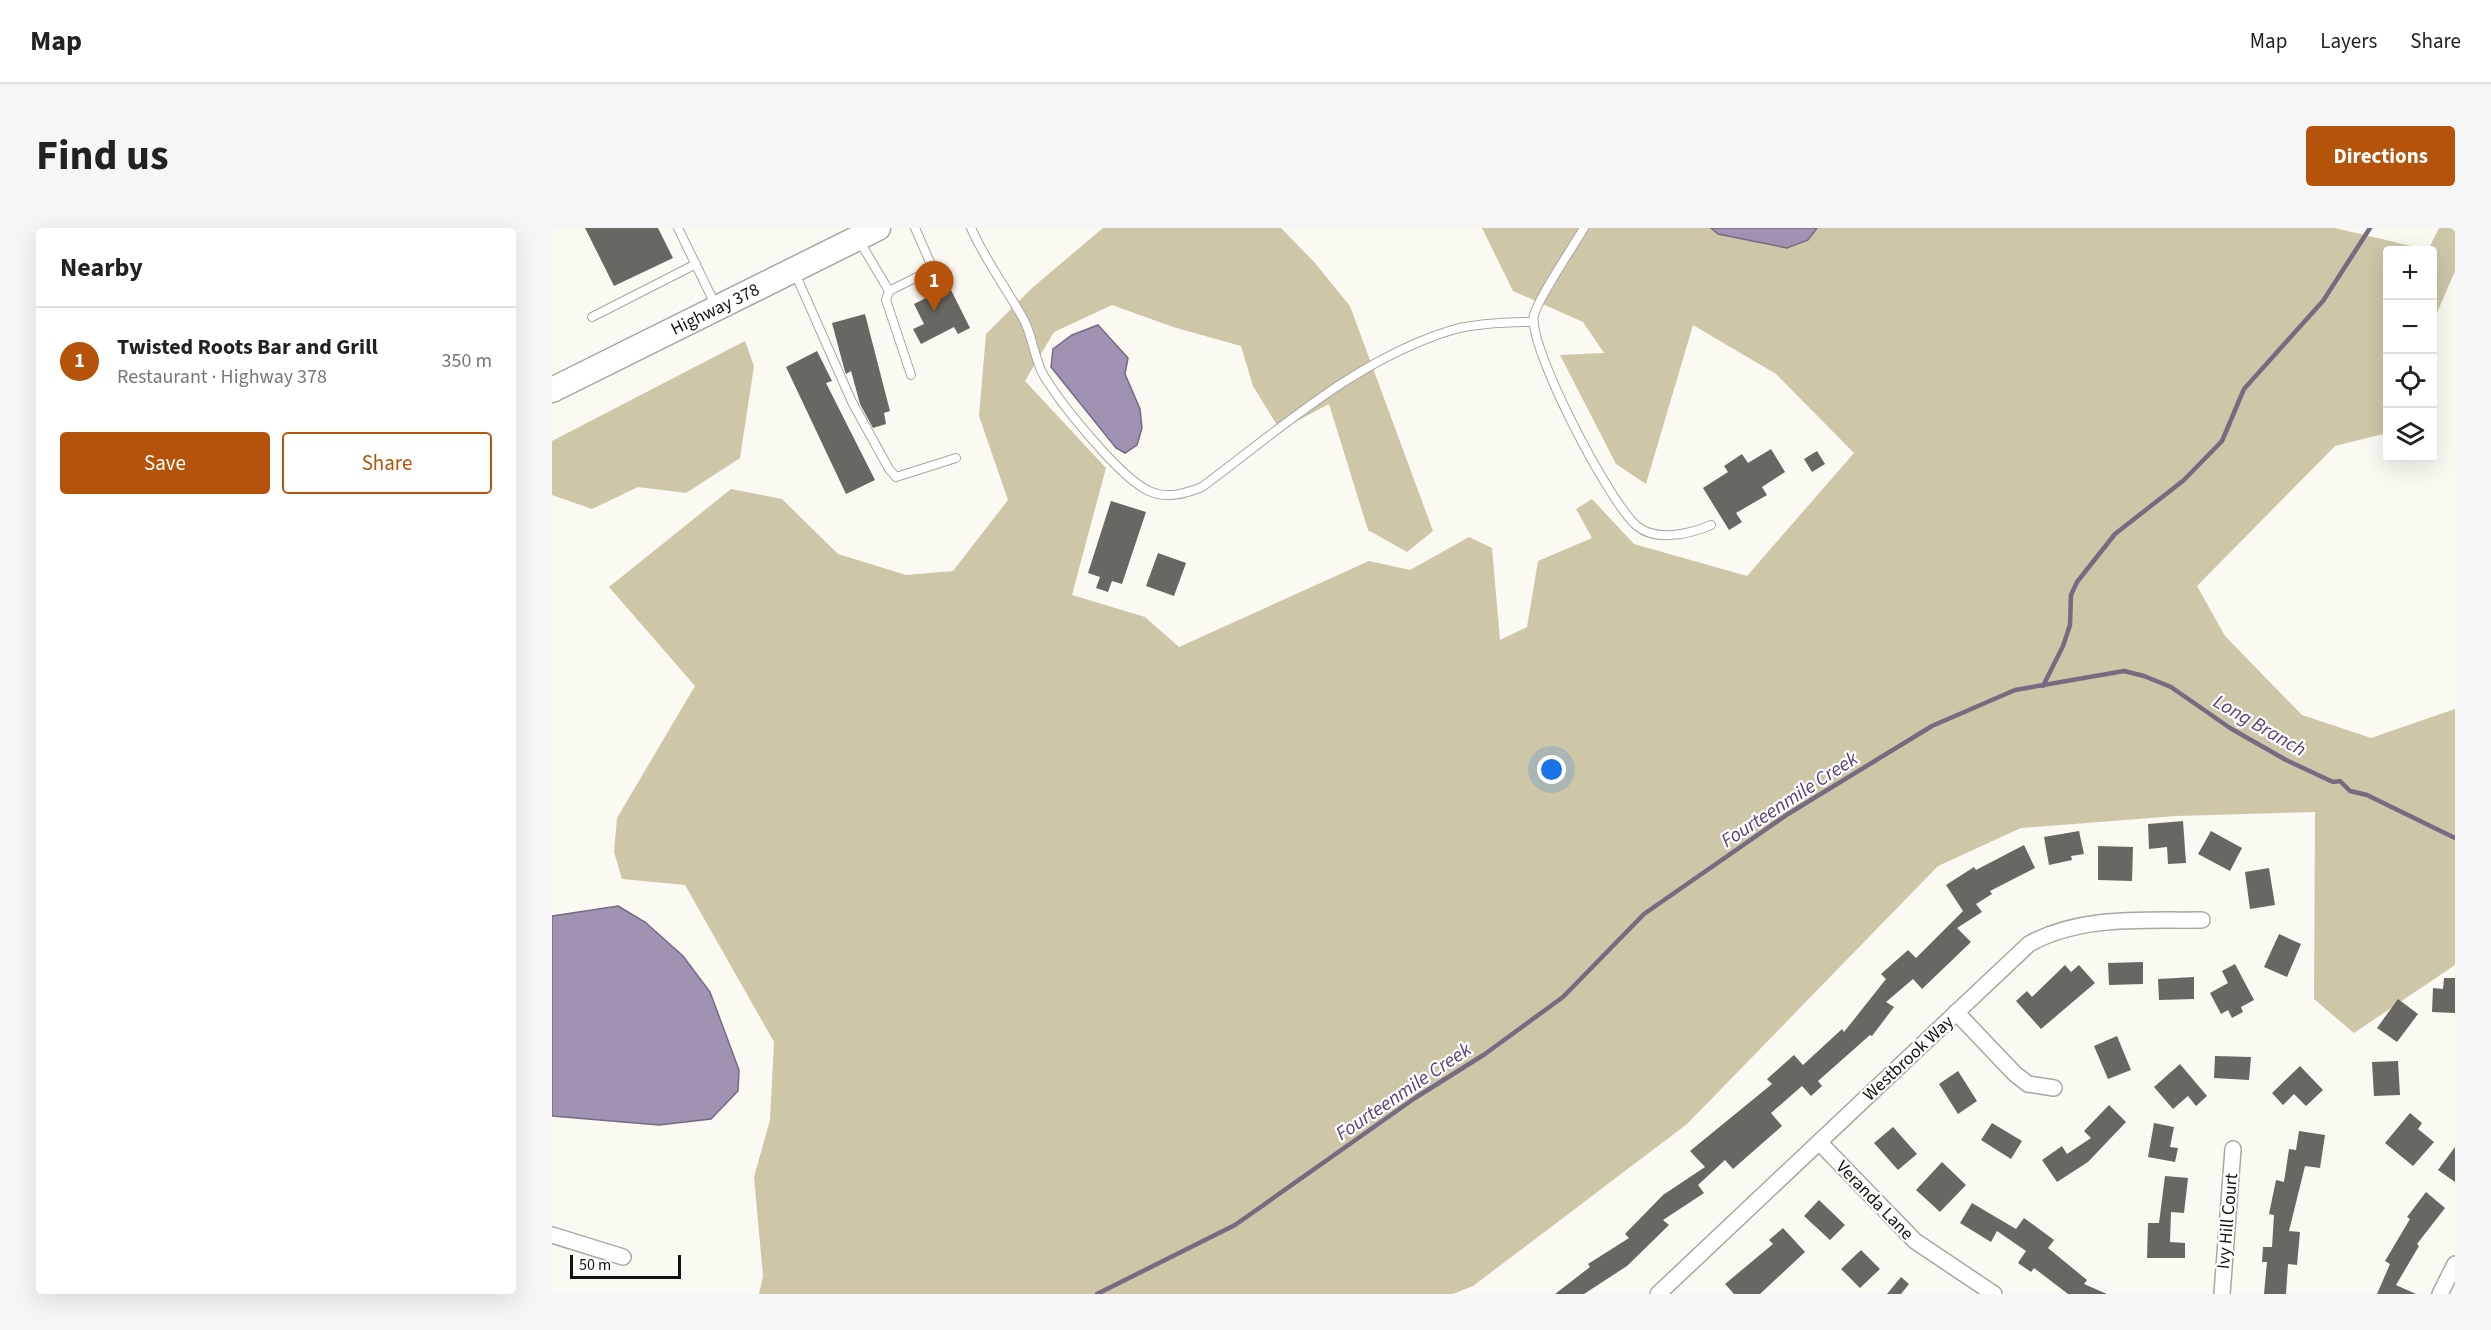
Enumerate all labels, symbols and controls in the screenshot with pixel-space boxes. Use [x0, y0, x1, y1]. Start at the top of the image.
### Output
text: Map [30, 21, 82, 61]
text: Map [2250, 26, 2287, 56]
text: Layers [2320, 26, 2377, 56]
text: Share [2410, 26, 2461, 56]
text: Find us [36, 126, 169, 186]
button: Directions [2306, 126, 2455, 186]
map controls [2383, 246, 2437, 462]
button: + [2383, 246, 2437, 300]
text: Nearby [60, 249, 143, 286]
pin: 1 [914, 262, 953, 311]
street label: Highway 378 [667, 277, 764, 342]
button: − [2383, 300, 2437, 354]
text: Twisted Roots Bar and Grill [117, 331, 378, 363]
text: 1 [74, 347, 85, 375]
text: 350 m [442, 347, 492, 375]
button: locate [2383, 354, 2437, 408]
text: Restaurant · Highway 378 [117, 363, 327, 391]
button: layers [2383, 408, 2437, 462]
button: Save [60, 432, 270, 494]
button: Share [282, 432, 492, 494]
water label: Long Branch [2208, 688, 2311, 764]
water label: Fourteenmile Creek [1715, 745, 1864, 855]
your location [1537, 755, 1566, 784]
street label: Westbrook Way [1858, 1009, 1960, 1107]
water label: Fourteenmile Creek [1330, 1036, 1477, 1148]
street label: Veranda Lane [1830, 1155, 1919, 1246]
street label: Ivy Hill Court [2211, 1172, 2244, 1270]
scale bar [570, 1252, 681, 1280]
text: 50 m [579, 1254, 611, 1276]

